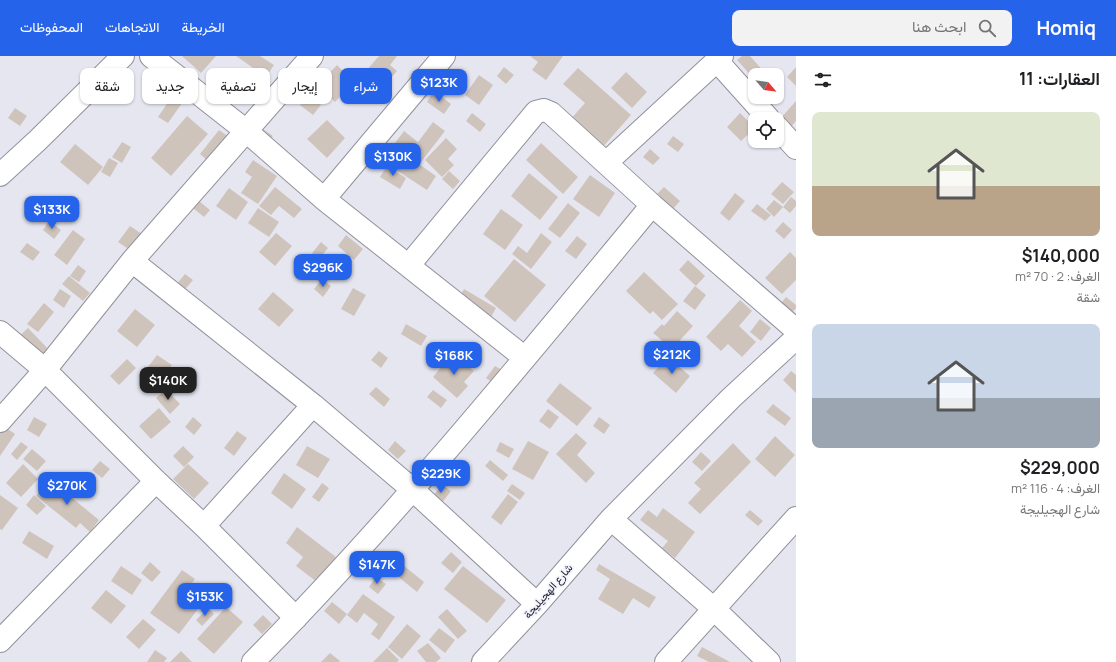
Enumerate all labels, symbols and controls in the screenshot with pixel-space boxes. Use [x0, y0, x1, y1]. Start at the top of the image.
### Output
search box [732, 10, 1012, 46]
text: Homiq [1036, 15, 1096, 41]
text: ابحث هنا [912, 16, 966, 37]
text: المحفوظات [20, 17, 83, 36]
text: الاتجاهات [105, 17, 159, 36]
text: الخريطة [181, 17, 225, 36]
icon: search [976, 17, 998, 39]
text: العقارات: 11 [1019, 67, 1100, 90]
chip: شقة [80, 68, 134, 104]
chip: جديد [142, 68, 198, 104]
chip: تصفية [206, 68, 270, 104]
chip: إيجار [278, 68, 332, 104]
chip: شراء [340, 68, 392, 104]
north arrow [748, 68, 784, 104]
map controls [748, 68, 784, 148]
pin: $123K [411, 69, 467, 103]
icon: filters [812, 69, 834, 91]
text: $123K [420, 73, 458, 91]
button: locate [748, 112, 784, 148]
icon: home [920, 138, 992, 210]
pin: $130K [365, 143, 421, 177]
text: $130K [374, 147, 412, 165]
pin: $133K [24, 196, 80, 230]
text: $133K [33, 200, 71, 218]
text: $140,000 [1022, 244, 1100, 267]
pin: $296K [295, 254, 351, 288]
text: $296K [303, 258, 343, 276]
text: الغرف: 2 · 70 m² [1015, 267, 1100, 285]
text: شقة [1077, 288, 1100, 306]
pin: $212K [644, 341, 700, 375]
pin: $168K [426, 342, 482, 376]
text: $212K [653, 345, 691, 363]
text: $168K [435, 346, 473, 364]
icon: home [920, 350, 992, 422]
pin: $140K [140, 367, 196, 401]
text: $140K [149, 371, 187, 389]
text: $229,000 [1020, 456, 1100, 479]
pin: $229K [413, 460, 469, 494]
text: $229K [421, 464, 461, 482]
pin: $270K [39, 472, 95, 506]
text: $270K [47, 476, 87, 494]
text: الغرف: 4 · 116 m² [1011, 479, 1100, 497]
text: شارع الهجيليجة [1020, 500, 1100, 518]
pin: $147K [349, 551, 405, 585]
text: $147K [358, 555, 396, 573]
street label: شارع الهجيليجة [520, 560, 576, 622]
pin: $153K [177, 583, 233, 617]
text: $153K [186, 587, 224, 605]

